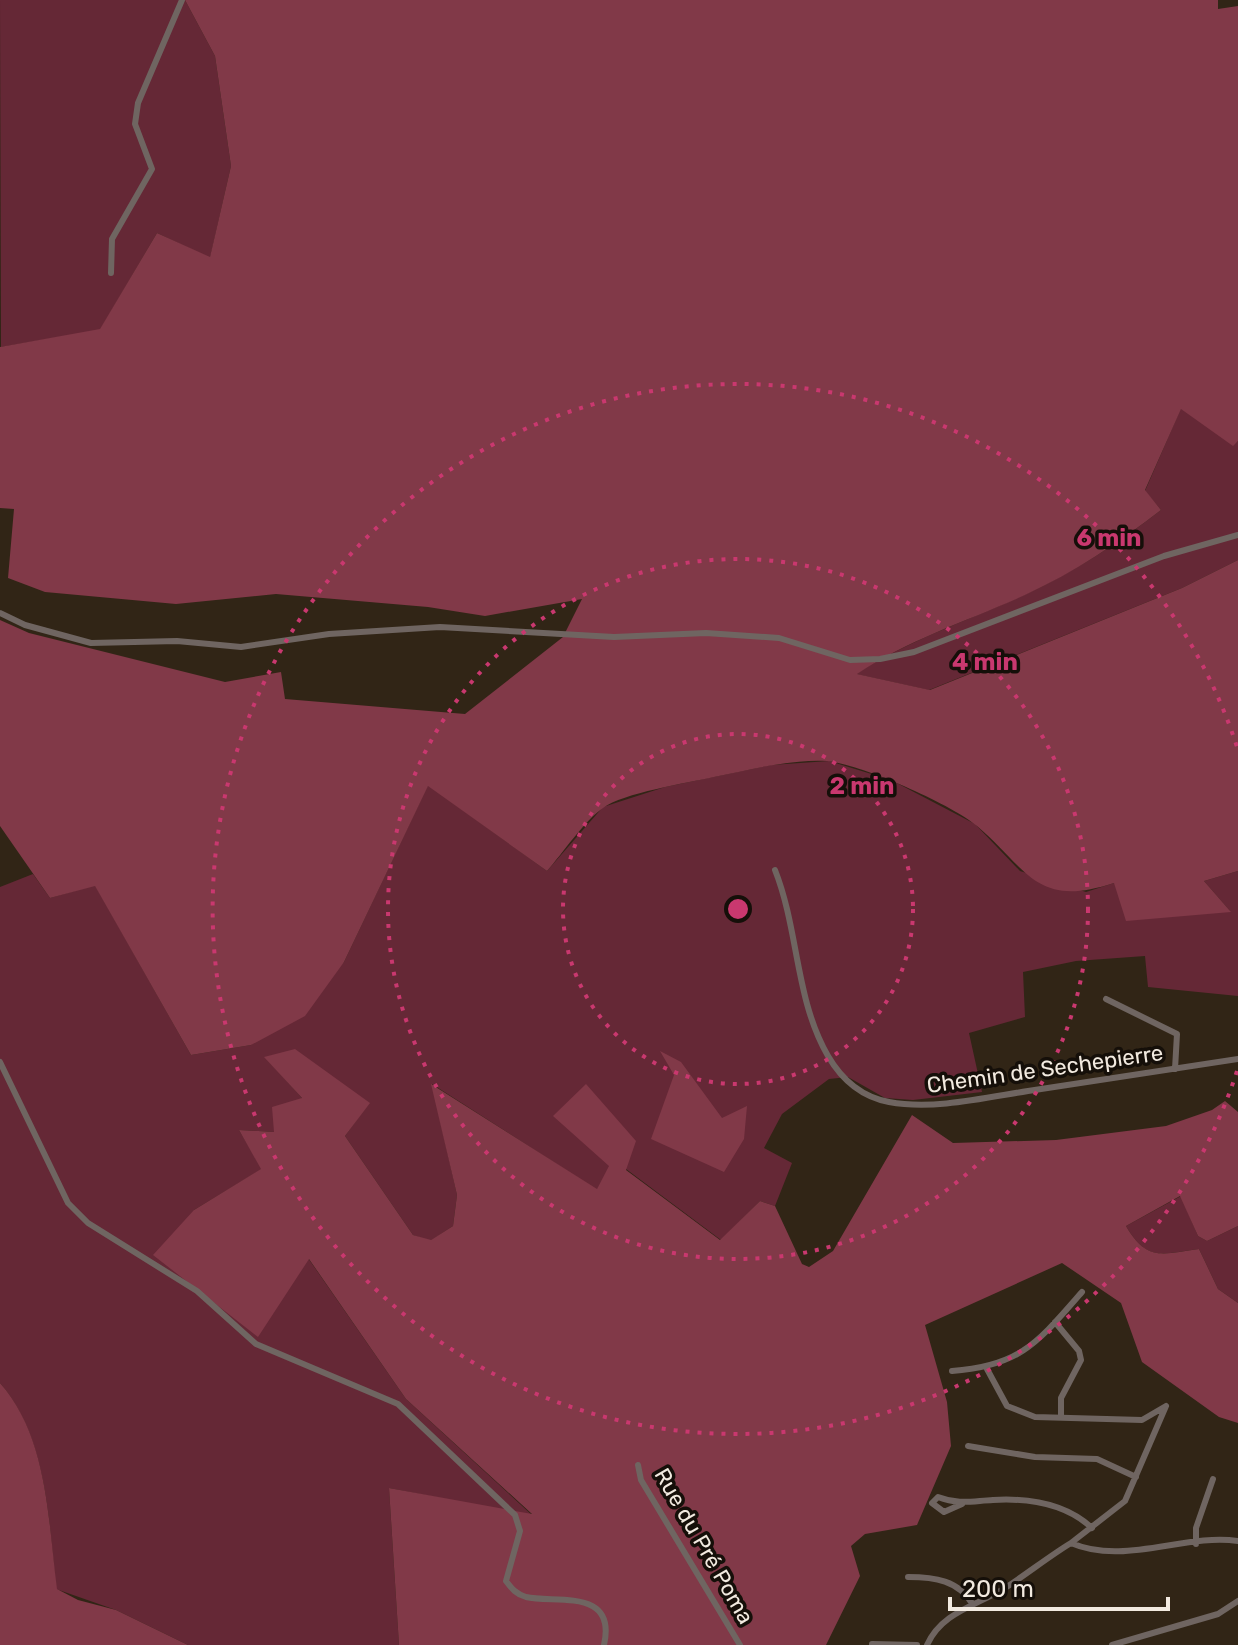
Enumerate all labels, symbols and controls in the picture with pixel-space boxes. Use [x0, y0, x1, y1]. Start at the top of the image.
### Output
text: 6 min [1076, 524, 1142, 552]
text: 4 min [952, 648, 1018, 676]
text: 2 min [830, 772, 895, 800]
centre of rings [724, 895, 752, 923]
street label: Chemin de Sechepierre [925, 1039, 1165, 1099]
street label: Rue du Pré Poma [648, 1463, 760, 1629]
scale bar [950, 1561, 1168, 1611]
text: 200 m [962, 1575, 1034, 1603]

